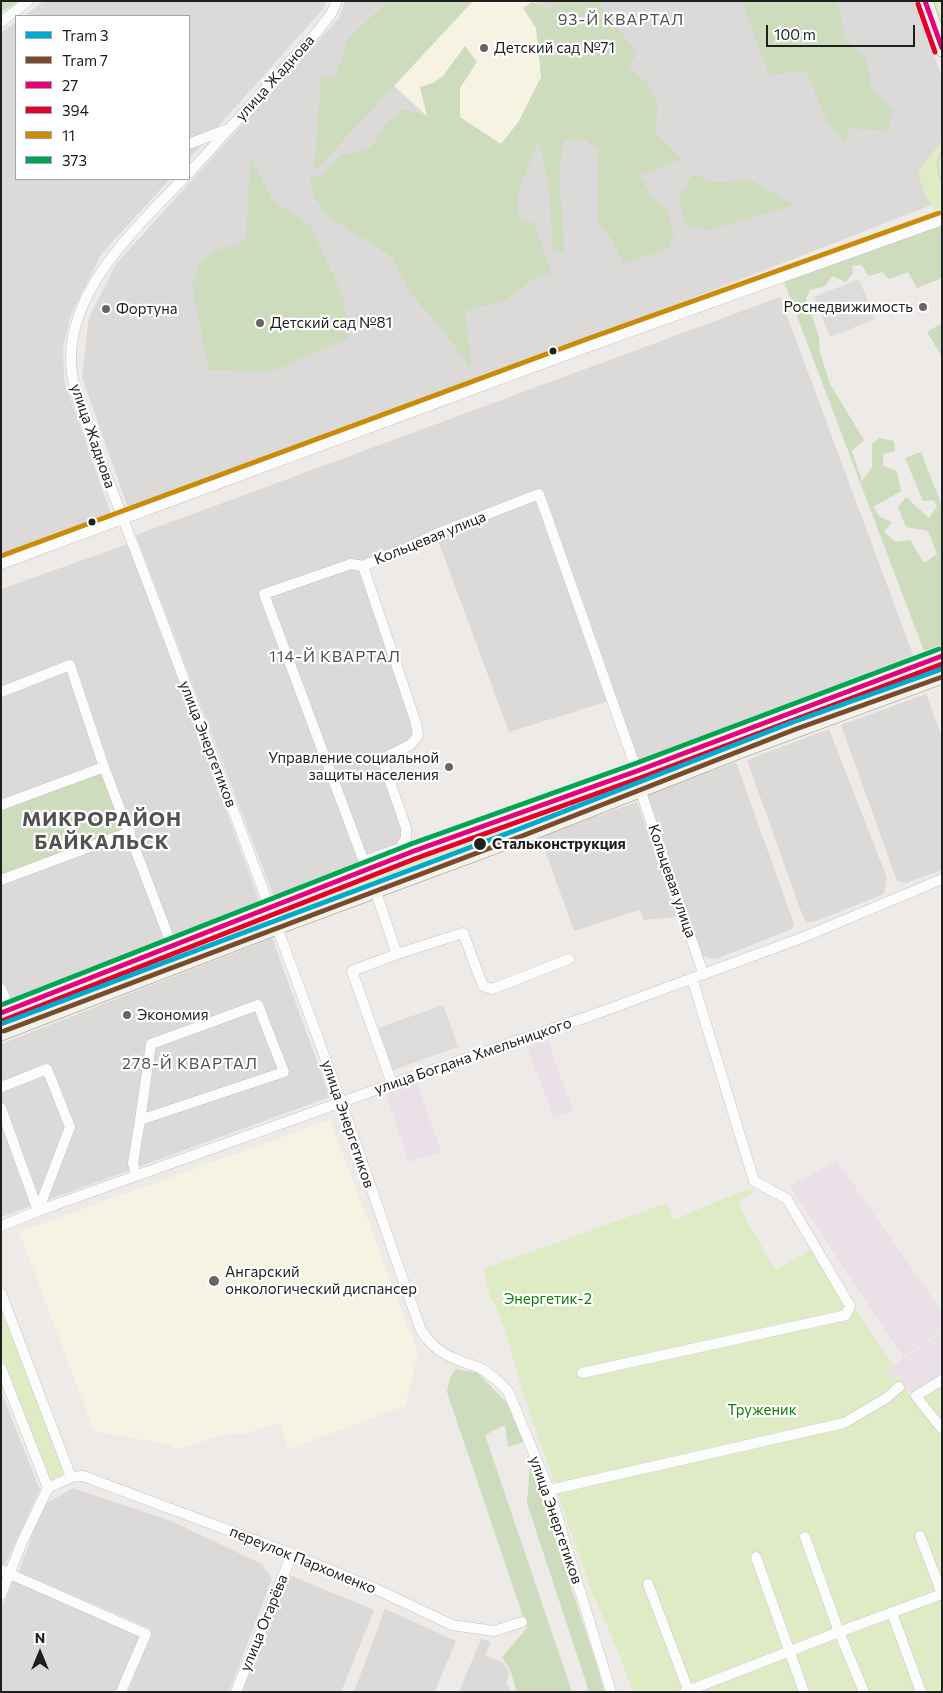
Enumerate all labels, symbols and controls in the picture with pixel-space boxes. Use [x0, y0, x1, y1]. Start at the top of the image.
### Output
district label: 93-Й КВАРТАЛ [556, 10, 686, 30]
legend [15, 15, 190, 180]
scale bar [768, 15, 917, 47]
text: 100 m [774, 25, 816, 43]
text: Tram 3 [62, 26, 109, 44]
street label: улица Жаднова [232, 31, 318, 125]
place label: Детский сад №71 [494, 39, 615, 57]
marker: Детский сад №71 [478, 42, 490, 54]
text: Tram 7 [62, 51, 108, 69]
text: 27 [62, 76, 78, 94]
text: 394 [62, 101, 89, 119]
text: 11 [62, 126, 75, 144]
text: 373 [62, 151, 87, 169]
place label: Роснедвижимость [783, 298, 913, 316]
place label: Фортуна [116, 300, 178, 318]
marker: Роснедвижимость [917, 301, 929, 313]
marker: Фортуна [100, 303, 112, 315]
place label: Детский сад №81 [270, 314, 392, 332]
marker: Детский сад №81 [254, 317, 266, 329]
unlabelled marker [548, 346, 558, 356]
street label: улица Жаднова [67, 381, 119, 491]
street label: Кольцевая улица [372, 507, 488, 569]
unlabelled marker [87, 517, 97, 527]
district label: 114-Й КВАРТАЛ [267, 647, 403, 667]
street label: улица Энергетиков [176, 678, 240, 810]
place label: Управление социальной защиты населения [268, 749, 439, 784]
marker: Управление социальной защиты населения [443, 761, 455, 773]
district label: МИКРОРАЙОН БАЙКАЛЬСК [21, 807, 183, 854]
street label: Кольцевая улица [644, 822, 700, 940]
place label: Стальконструкция [492, 835, 626, 853]
marker: Стальконструкция [472, 836, 488, 852]
place label: Экономия [137, 1006, 209, 1024]
marker: Экономия [121, 1009, 133, 1021]
street label: улица Богдана Хмельницкого [372, 1014, 574, 1098]
district label: 278-Й КВАРТАЛ [120, 1054, 260, 1074]
street label: улица Энергетиков [318, 1058, 378, 1190]
place label: Ангарский онкологический диспансер [225, 1263, 417, 1298]
marker: Ангарский онкологический диспансер [207, 1274, 221, 1288]
park label: Энергетик-2 [504, 1290, 592, 1308]
park label: Труженик [727, 1401, 797, 1419]
street label: улица Энергетиков [526, 1454, 586, 1586]
street label: переулок Пархоменко [227, 1522, 379, 1598]
street label: улица Огарёва [236, 1572, 292, 1674]
north arrow [15, 1628, 65, 1678]
text: N [35, 1629, 45, 1646]

